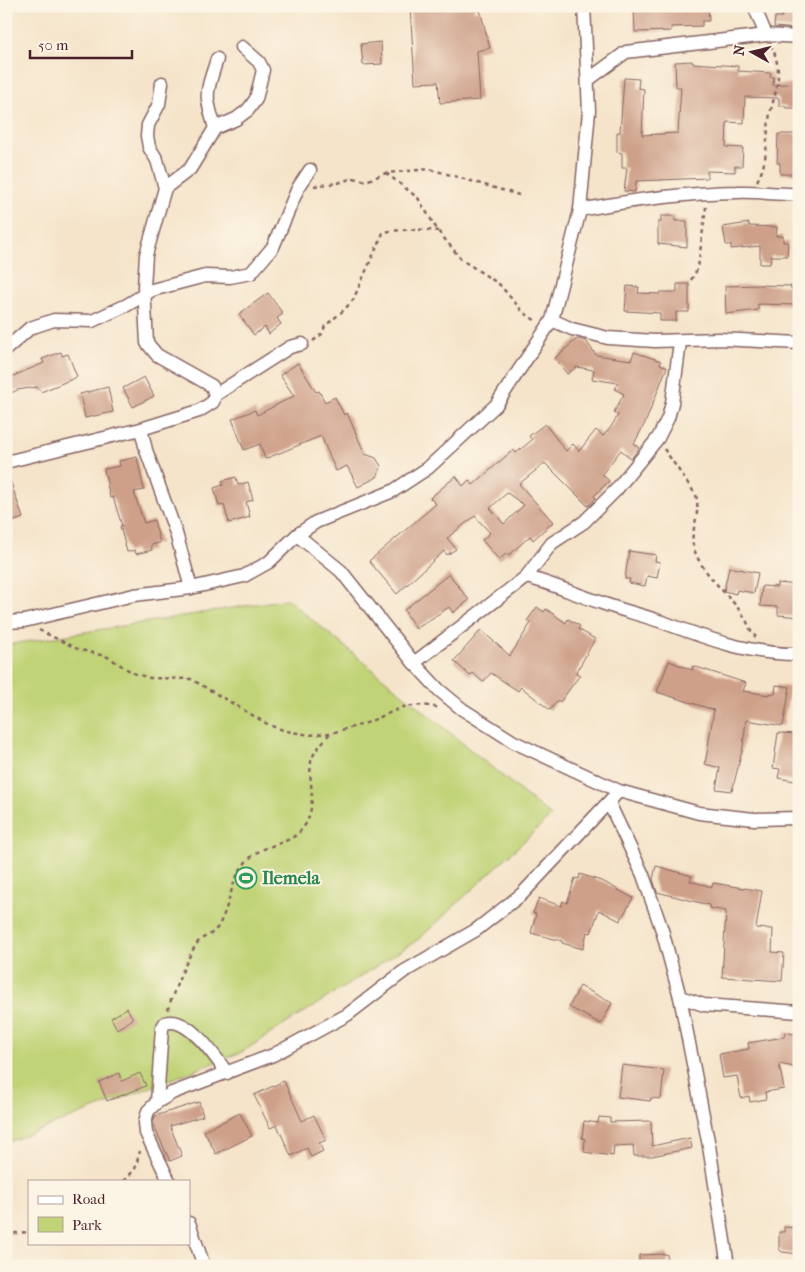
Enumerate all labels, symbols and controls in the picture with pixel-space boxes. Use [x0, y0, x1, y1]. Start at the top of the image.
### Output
scale bar [30, 28, 132, 60]
north arrow [728, 28, 778, 78]
text: 50 m [38, 36, 69, 54]
text: N [730, 43, 749, 57]
sports icon: Ilemela [234, 866, 258, 890]
place label: Ilemela [262, 868, 320, 889]
legend [28, 1180, 190, 1244]
text: Road [72, 1190, 106, 1208]
text: Park [72, 1216, 102, 1234]

